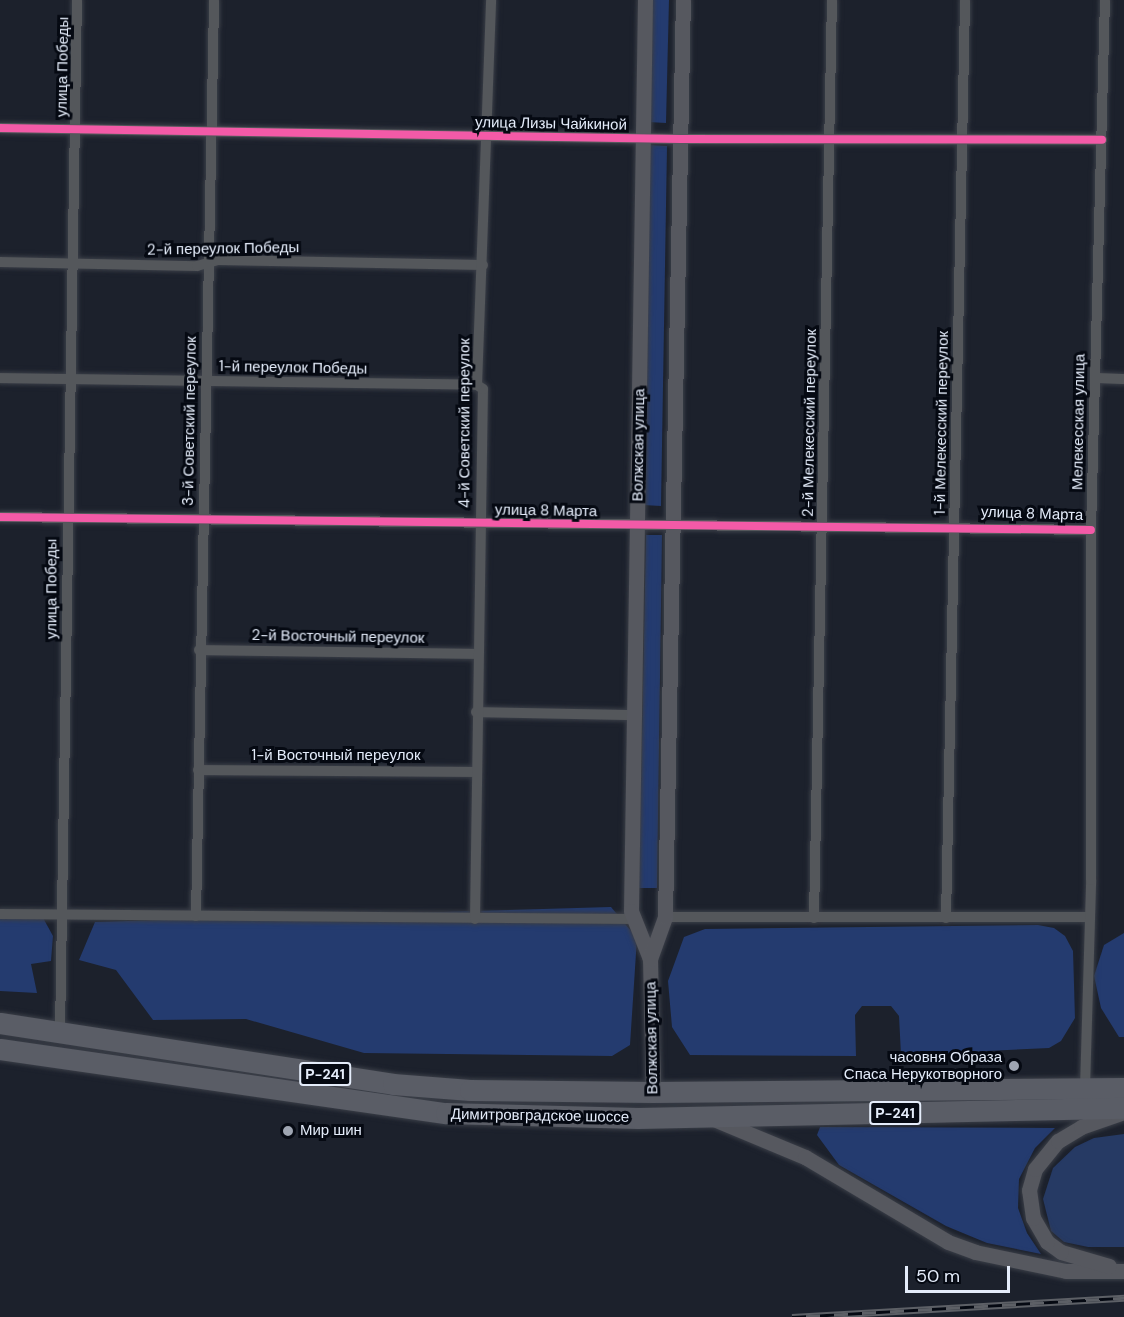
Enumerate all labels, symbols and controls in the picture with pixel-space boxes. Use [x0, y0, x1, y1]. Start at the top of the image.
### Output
street label: улица Победы [53, 17, 73, 117]
street label: улица Лизы Чайкиной [475, 114, 627, 134]
street label: 2-й переулок Победы [147, 239, 299, 259]
street label: 2-й Мелекесский переулок [799, 329, 821, 517]
street label: 1-й Мелекесский переулок [931, 331, 953, 515]
street label: 3-й Советский переулок [180, 336, 200, 506]
street label: 4-й Советский переулок [456, 338, 474, 508]
street label: Мелекесская улица [1069, 354, 1089, 490]
street label: 1-й переулок Победы [219, 358, 367, 378]
street label: Волжская улица [629, 388, 649, 502]
street label: улица 8 Марта [495, 501, 597, 521]
street label: улица 8 Марта [981, 503, 1083, 525]
street label: улица Победы [43, 539, 61, 639]
street label: 2-й Восточный переулок [251, 626, 425, 648]
street label: 1-й Восточный переулок [252, 747, 420, 765]
street label: Волжская улица [642, 981, 662, 1095]
place label: часовня Образа Спаса Нерукотворного [844, 1048, 1002, 1083]
marker: часовня Образа Спаса Нерукотворного [1007, 1059, 1021, 1073]
road number: Р-241 [298, 1063, 352, 1085]
road number: Р-241 [868, 1102, 922, 1124]
street label: Димитровградское шоссе [451, 1105, 629, 1127]
place label: Мир шин [300, 1122, 362, 1140]
marker: Мир шин [281, 1124, 295, 1138]
scale bar [908, 1254, 1013, 1292]
text: 50 m [916, 1264, 960, 1288]

